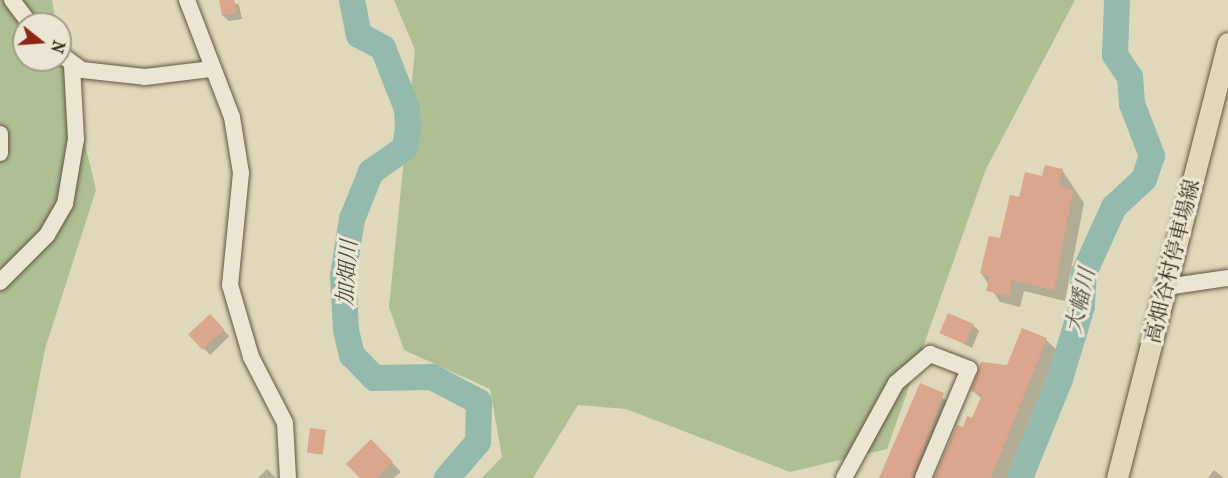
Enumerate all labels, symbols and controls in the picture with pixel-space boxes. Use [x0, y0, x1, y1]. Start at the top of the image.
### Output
north arrow [12, 12, 72, 72]
text: N [47, 38, 69, 55]
street label: 高畑谷村停車場線 [1139, 176, 1205, 346]
water label: 加畑川 [333, 239, 363, 307]
water label: 大幡川 [1061, 266, 1101, 336]

